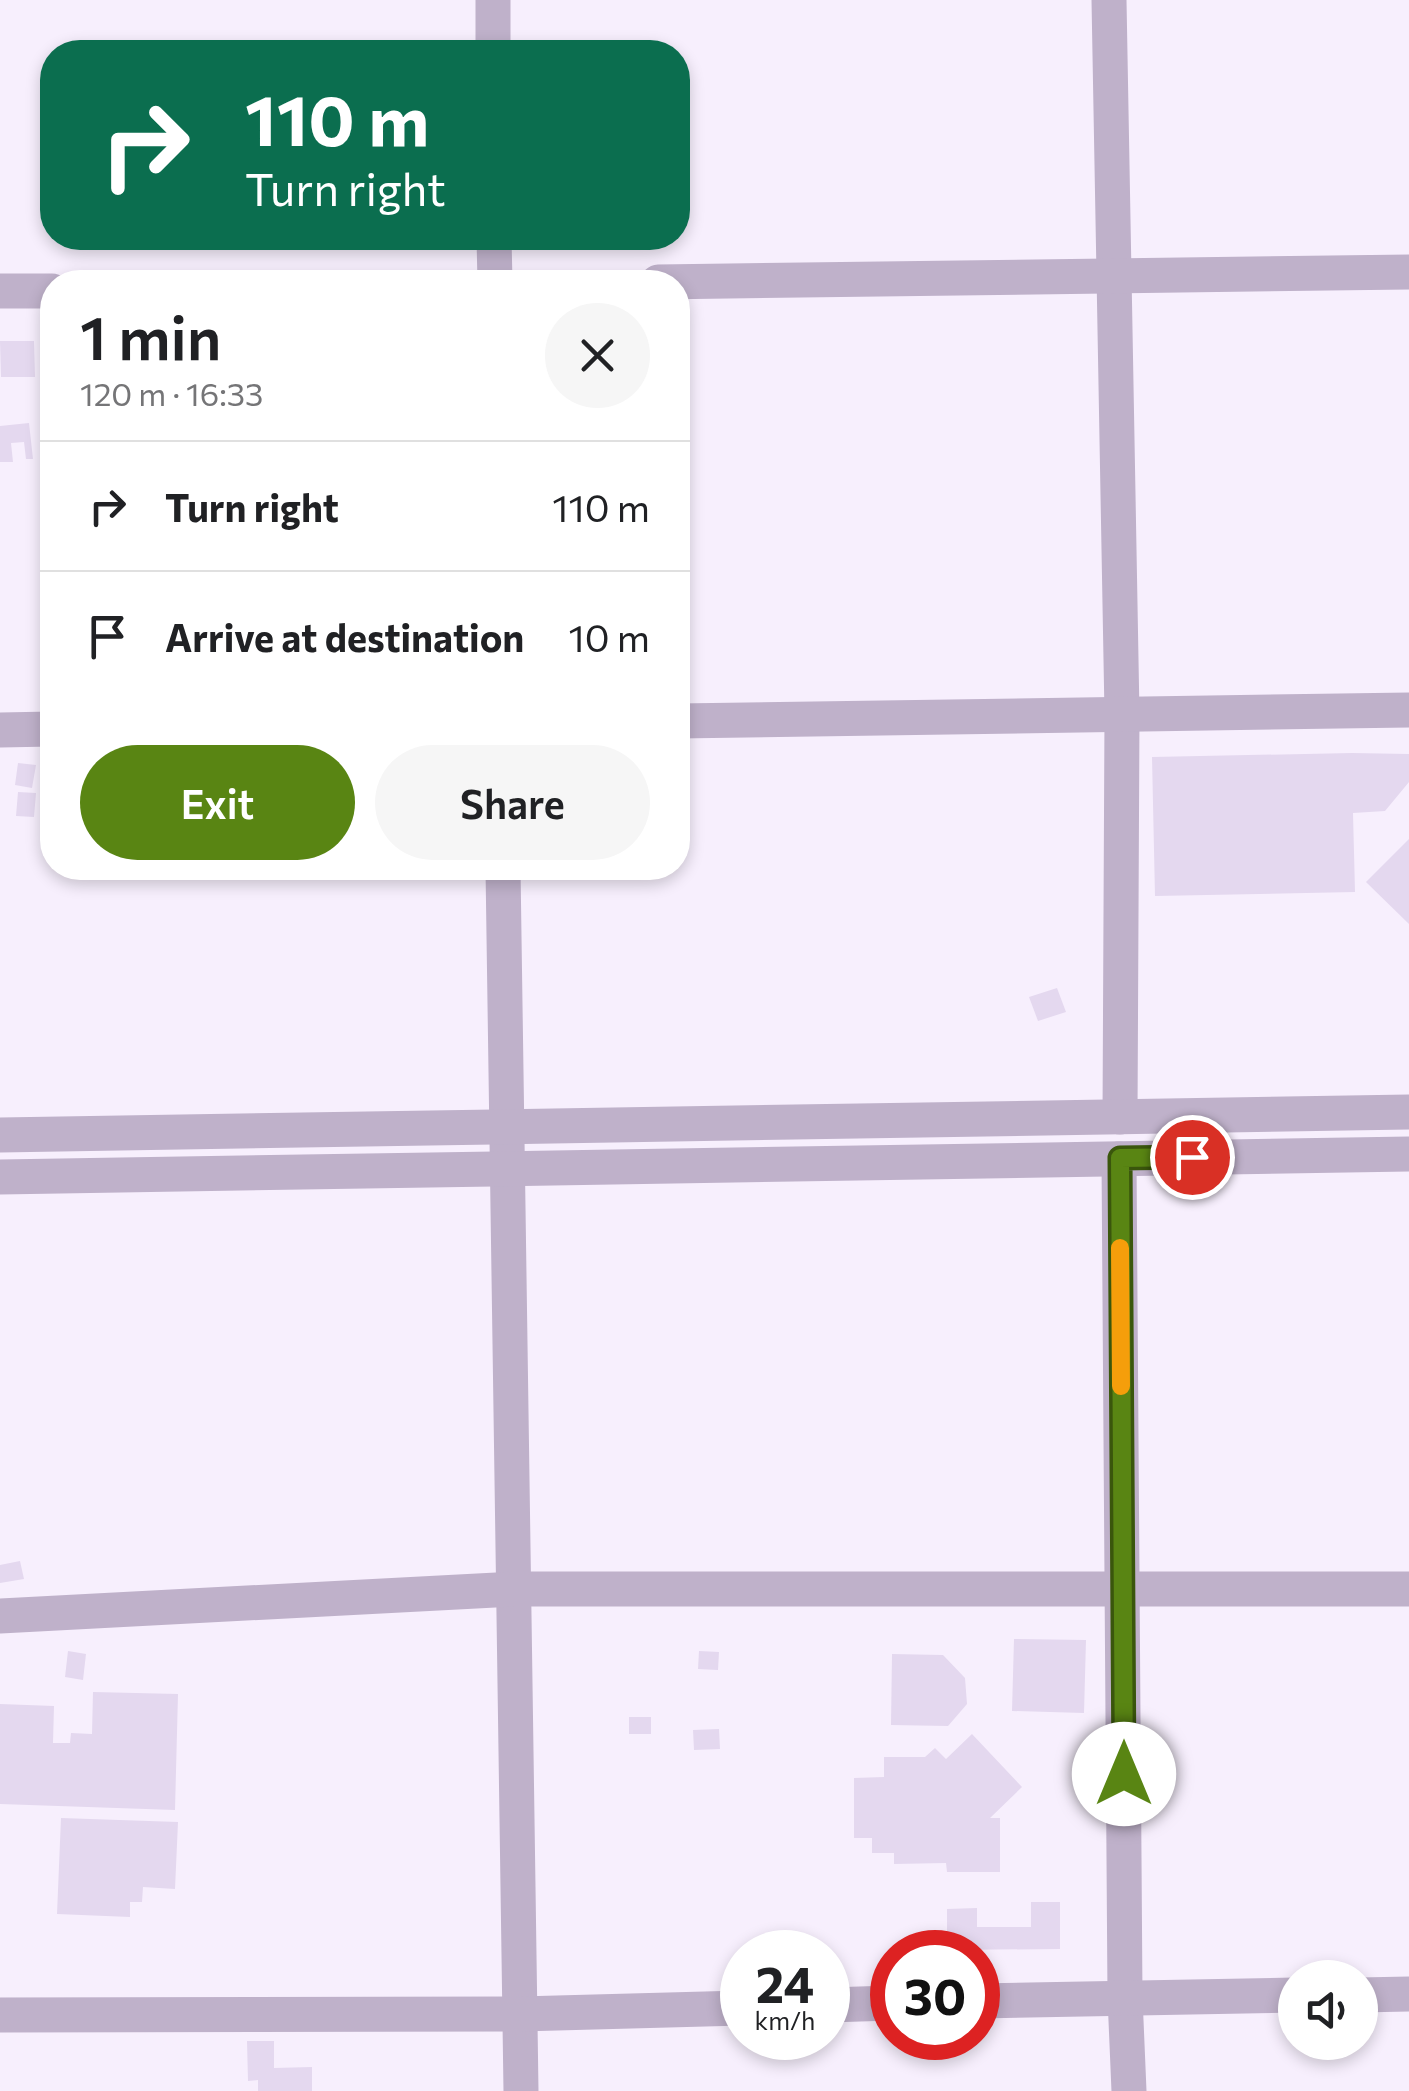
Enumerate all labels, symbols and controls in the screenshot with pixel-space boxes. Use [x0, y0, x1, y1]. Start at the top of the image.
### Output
text: 110 m [245, 75, 429, 160]
icon: right [80, 80, 210, 210]
text: Turn right [245, 160, 446, 215]
text: 1 min [80, 299, 221, 372]
button: close [545, 303, 650, 408]
text: 120 m · 16:33 [80, 373, 263, 413]
icon: right [80, 479, 135, 534]
text: Turn right [165, 483, 339, 530]
text: 110 m [552, 483, 650, 530]
icon: arrive [80, 609, 135, 664]
text: Arrive at destination [165, 613, 524, 660]
text: 10 m [569, 613, 650, 660]
button: Exit [80, 745, 355, 860]
button: Share [375, 745, 650, 860]
pin [1150, 1115, 1235, 1200]
icon: arrive [1165, 1130, 1220, 1185]
position arrow [1072, 1722, 1176, 1826]
speed limit sign: 30 [870, 1930, 1000, 2060]
text: 24 [756, 1952, 814, 2013]
map controls [1278, 1960, 1378, 2060]
button: sound [1278, 1960, 1378, 2060]
text: km/h [755, 2005, 815, 2035]

